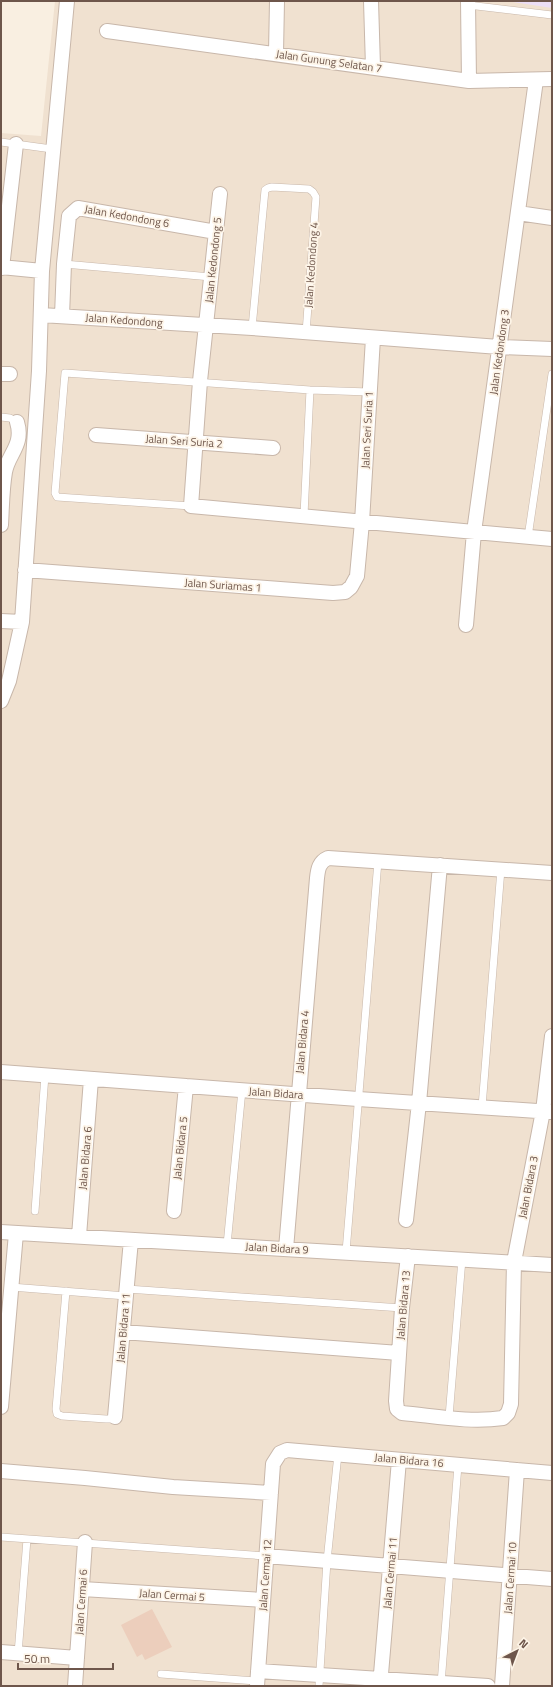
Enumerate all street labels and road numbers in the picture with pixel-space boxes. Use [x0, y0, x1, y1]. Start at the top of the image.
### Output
street label: Jalan Gunung Selatan 7 [275, 46, 383, 76]
street label: Jalan Kedondong 6 [83, 201, 171, 231]
street label: Jalan Kedondong 5 [201, 216, 225, 304]
street label: Jalan Kedondong 4 [300, 222, 322, 308]
street label: Jalan Kedondong 3 [485, 308, 513, 396]
street label: Jalan Kedondong [85, 309, 164, 331]
street label: Jalan Seri Suria 1 [357, 391, 377, 469]
street label: Jalan Seri Suria 2 [145, 430, 223, 452]
street label: Jalan Suriamas 1 [184, 574, 262, 596]
street label: Jalan Bidara 4 [291, 1010, 313, 1074]
street label: Jalan Bidara [248, 1083, 304, 1103]
street label: Jalan Bidara 5 [169, 1116, 191, 1180]
street label: Jalan Bidara 6 [74, 1126, 96, 1190]
street label: Jalan Bidara 3 [514, 1154, 542, 1220]
street label: Jalan Bidara 9 [245, 1238, 309, 1258]
street label: Jalan Bidara 13 [392, 1270, 414, 1340]
street label: Jalan Bidara 11 [112, 1293, 134, 1363]
street label: Jalan Bidara 16 [374, 1449, 444, 1471]
street label: Jalan Cermai 11 [379, 1536, 401, 1610]
street label: Jalan Cermai 12 [255, 1538, 275, 1612]
street label: Jalan Cermai 10 [500, 1541, 520, 1615]
street label: Jalan Cermai 6 [71, 1569, 91, 1635]
street label: Jalan Cermai 5 [139, 1585, 205, 1605]

